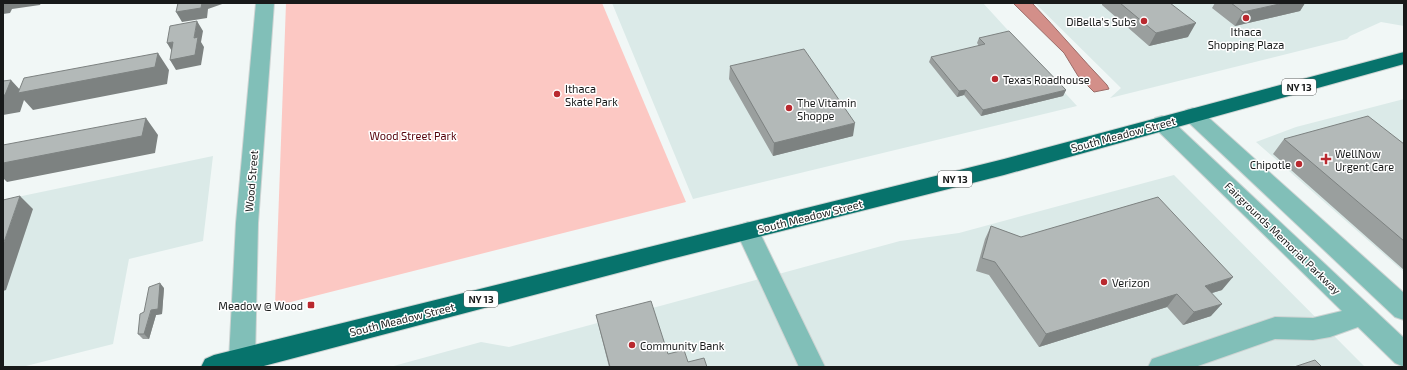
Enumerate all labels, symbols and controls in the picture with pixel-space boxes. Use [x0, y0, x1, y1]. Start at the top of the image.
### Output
marker: Ithaca Shopping Plaza [1241, 13, 1251, 23]
place label: DiBella's Subs [1066, 15, 1136, 28]
marker: DiBella's Subs [1139, 16, 1149, 26]
place label: Ithaca Shopping Plaza [1208, 25, 1284, 51]
place label: Texas Roadhouse [1003, 73, 1090, 86]
marker: Texas Roadhouse [990, 74, 1000, 84]
road number: NY 13 [1282, 79, 1316, 95]
place label: Ithaca Skate Park [565, 82, 618, 108]
marker: Ithaca Skate Park [552, 89, 562, 99]
place label: The Vitamin Shoppe [797, 96, 856, 122]
marker: The Vitamin Shoppe [784, 103, 794, 113]
street label: South Meadow Street [1069, 114, 1177, 154]
park label: Wood Street Park [370, 129, 457, 142]
place label: WellNow Urgent Care [1335, 147, 1394, 173]
street label: Wood Street [242, 150, 260, 212]
marker: WellNow Urgent Care [1320, 153, 1332, 165]
place label: Chipotle [1250, 158, 1291, 171]
marker: Chipotle [1294, 159, 1304, 169]
road number: NY 13 [938, 171, 972, 187]
street label: Fairgrounds Memorial Parkway [1222, 179, 1344, 297]
street label: South Meadow Street [756, 197, 864, 235]
place label: Verizon [1112, 276, 1150, 289]
marker: Verizon [1099, 277, 1109, 287]
road number: NY 13 [464, 291, 498, 307]
place label: Meadow @ Wood [218, 299, 303, 312]
marker: Meadow @ Wood [306, 300, 316, 310]
street label: South Meadow Street [348, 300, 456, 338]
place label: Community Bank [640, 339, 725, 352]
marker: Community Bank [627, 340, 637, 350]

